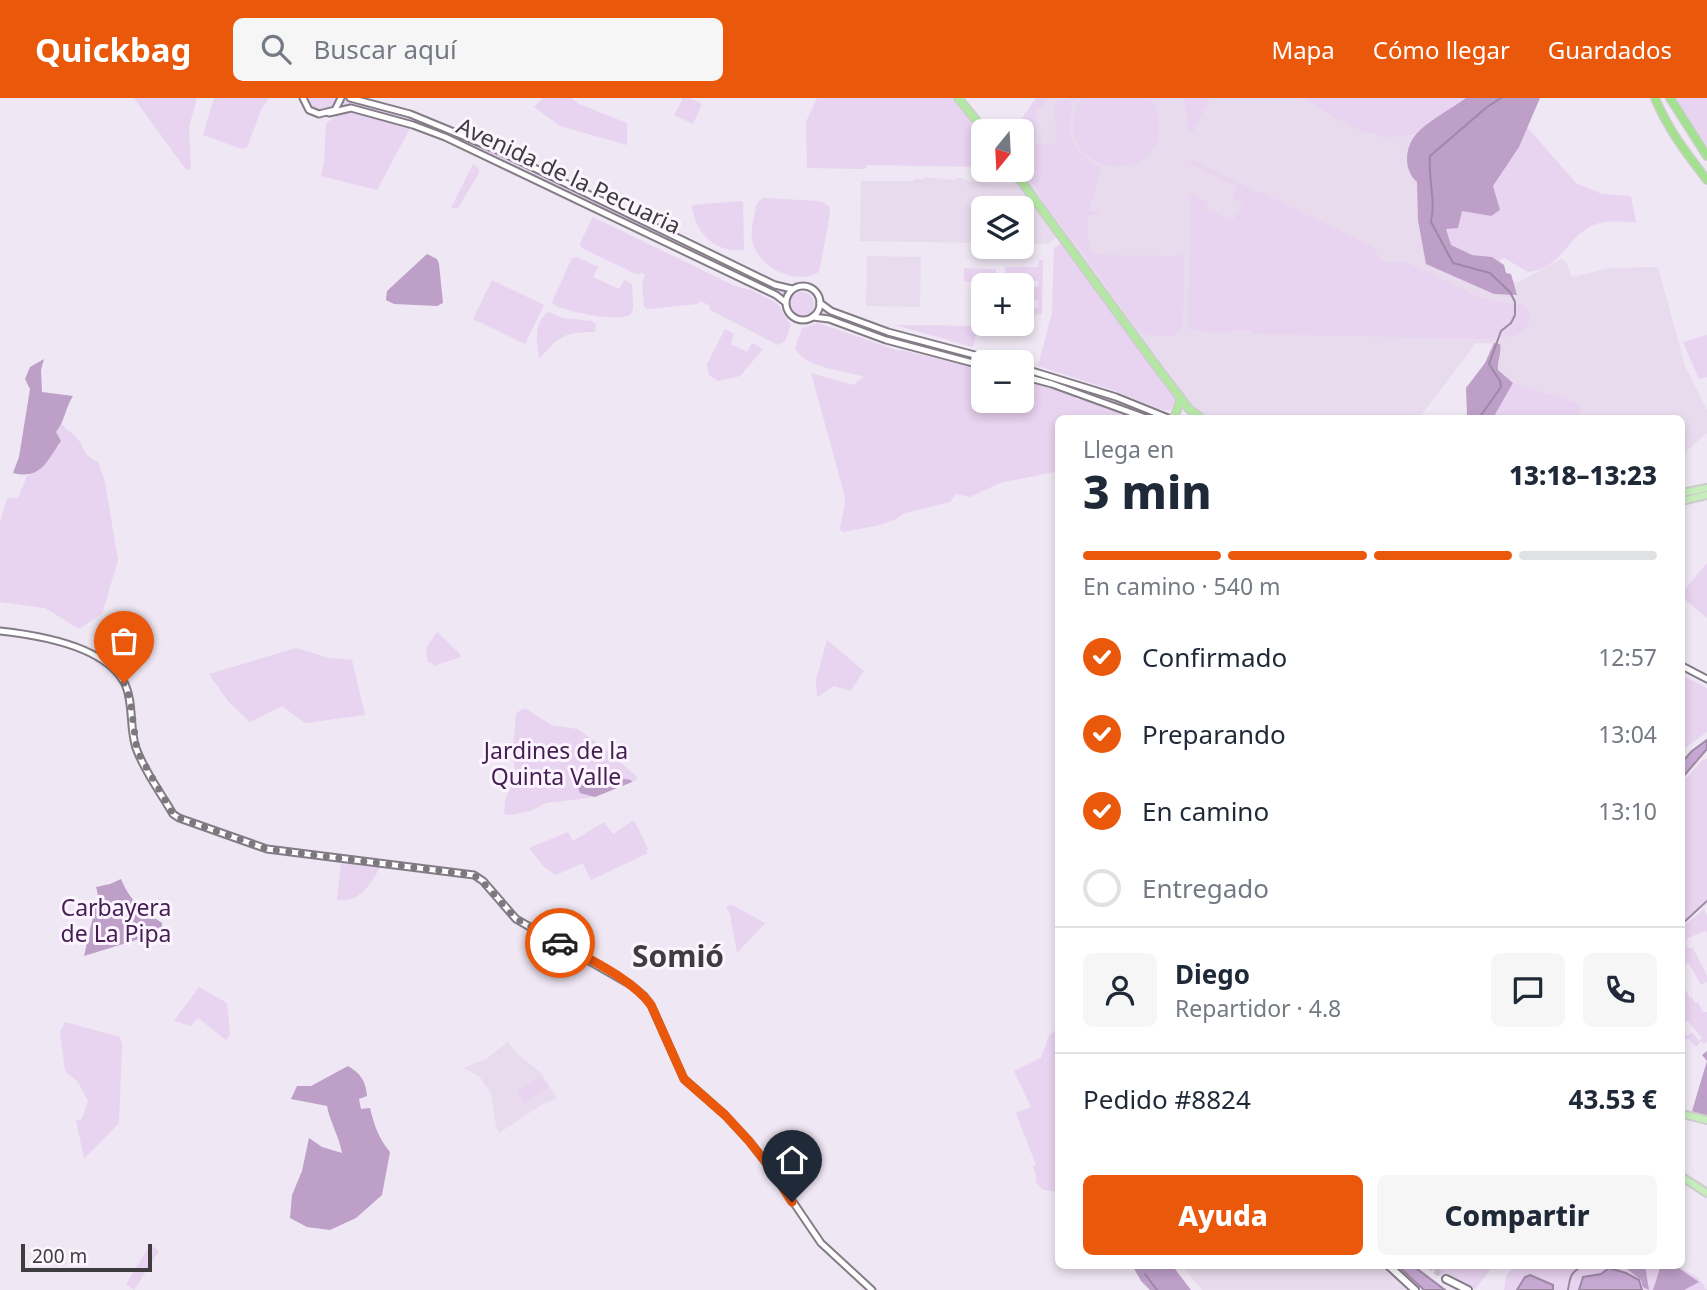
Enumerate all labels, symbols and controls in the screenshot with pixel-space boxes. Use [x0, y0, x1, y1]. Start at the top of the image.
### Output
search box [233, 18, 723, 81]
text: Quickbag [35, 27, 191, 72]
icon: search [257, 30, 295, 68]
text: Buscar aquí [313, 31, 457, 67]
text: Mapa [1271, 33, 1335, 66]
text: Cómo llegar [1373, 33, 1510, 66]
text: Guardados [1548, 33, 1672, 66]
street label: Avenida de la Pecuaria [452, 109, 686, 241]
north arrow [971, 119, 1034, 182]
map controls [971, 119, 1034, 413]
button: layers [971, 196, 1034, 259]
button: + [971, 273, 1034, 336]
button: − [971, 350, 1034, 413]
text: Llega en [1083, 433, 1174, 465]
text: 13:18–13:23 [1509, 457, 1657, 493]
text: 3 min [1083, 460, 1212, 522]
text: En camino · 540 m [1083, 570, 1281, 602]
pin [94, 611, 154, 683]
icon: bag [105, 622, 143, 660]
icon: check [1083, 638, 1121, 676]
text: Confirmado [1142, 639, 1287, 675]
text: 12:57 [1598, 641, 1657, 673]
icon: check [1083, 715, 1121, 753]
text: Preparando [1142, 716, 1286, 752]
text: 13:04 [1598, 718, 1657, 750]
park label: Jardines de la Quinta Valle [482, 734, 628, 792]
icon: check [1083, 792, 1121, 830]
text: En camino [1142, 793, 1269, 829]
text: 13:10 [1598, 795, 1657, 827]
text: Entregado [1142, 870, 1269, 906]
park label: Carbayera de La Pipa [61, 891, 171, 949]
courier [525, 908, 595, 978]
icon: car [541, 924, 579, 962]
district label: Somió [632, 935, 724, 976]
button: person [1083, 953, 1157, 1027]
button: chat [1491, 953, 1565, 1027]
button: phone [1583, 953, 1657, 1027]
text: Diego [1175, 956, 1250, 992]
text: Repartidor · 4.8 [1175, 992, 1341, 1024]
text: Pedido #8824 [1083, 1081, 1251, 1117]
text: 43.53 € [1569, 1081, 1657, 1117]
pin [762, 1130, 822, 1202]
icon: home [773, 1141, 811, 1179]
button: Ayuda [1083, 1175, 1363, 1255]
button: Compartir [1377, 1175, 1657, 1255]
scale bar [21, 1241, 152, 1273]
text: 200 m [32, 1243, 87, 1269]

